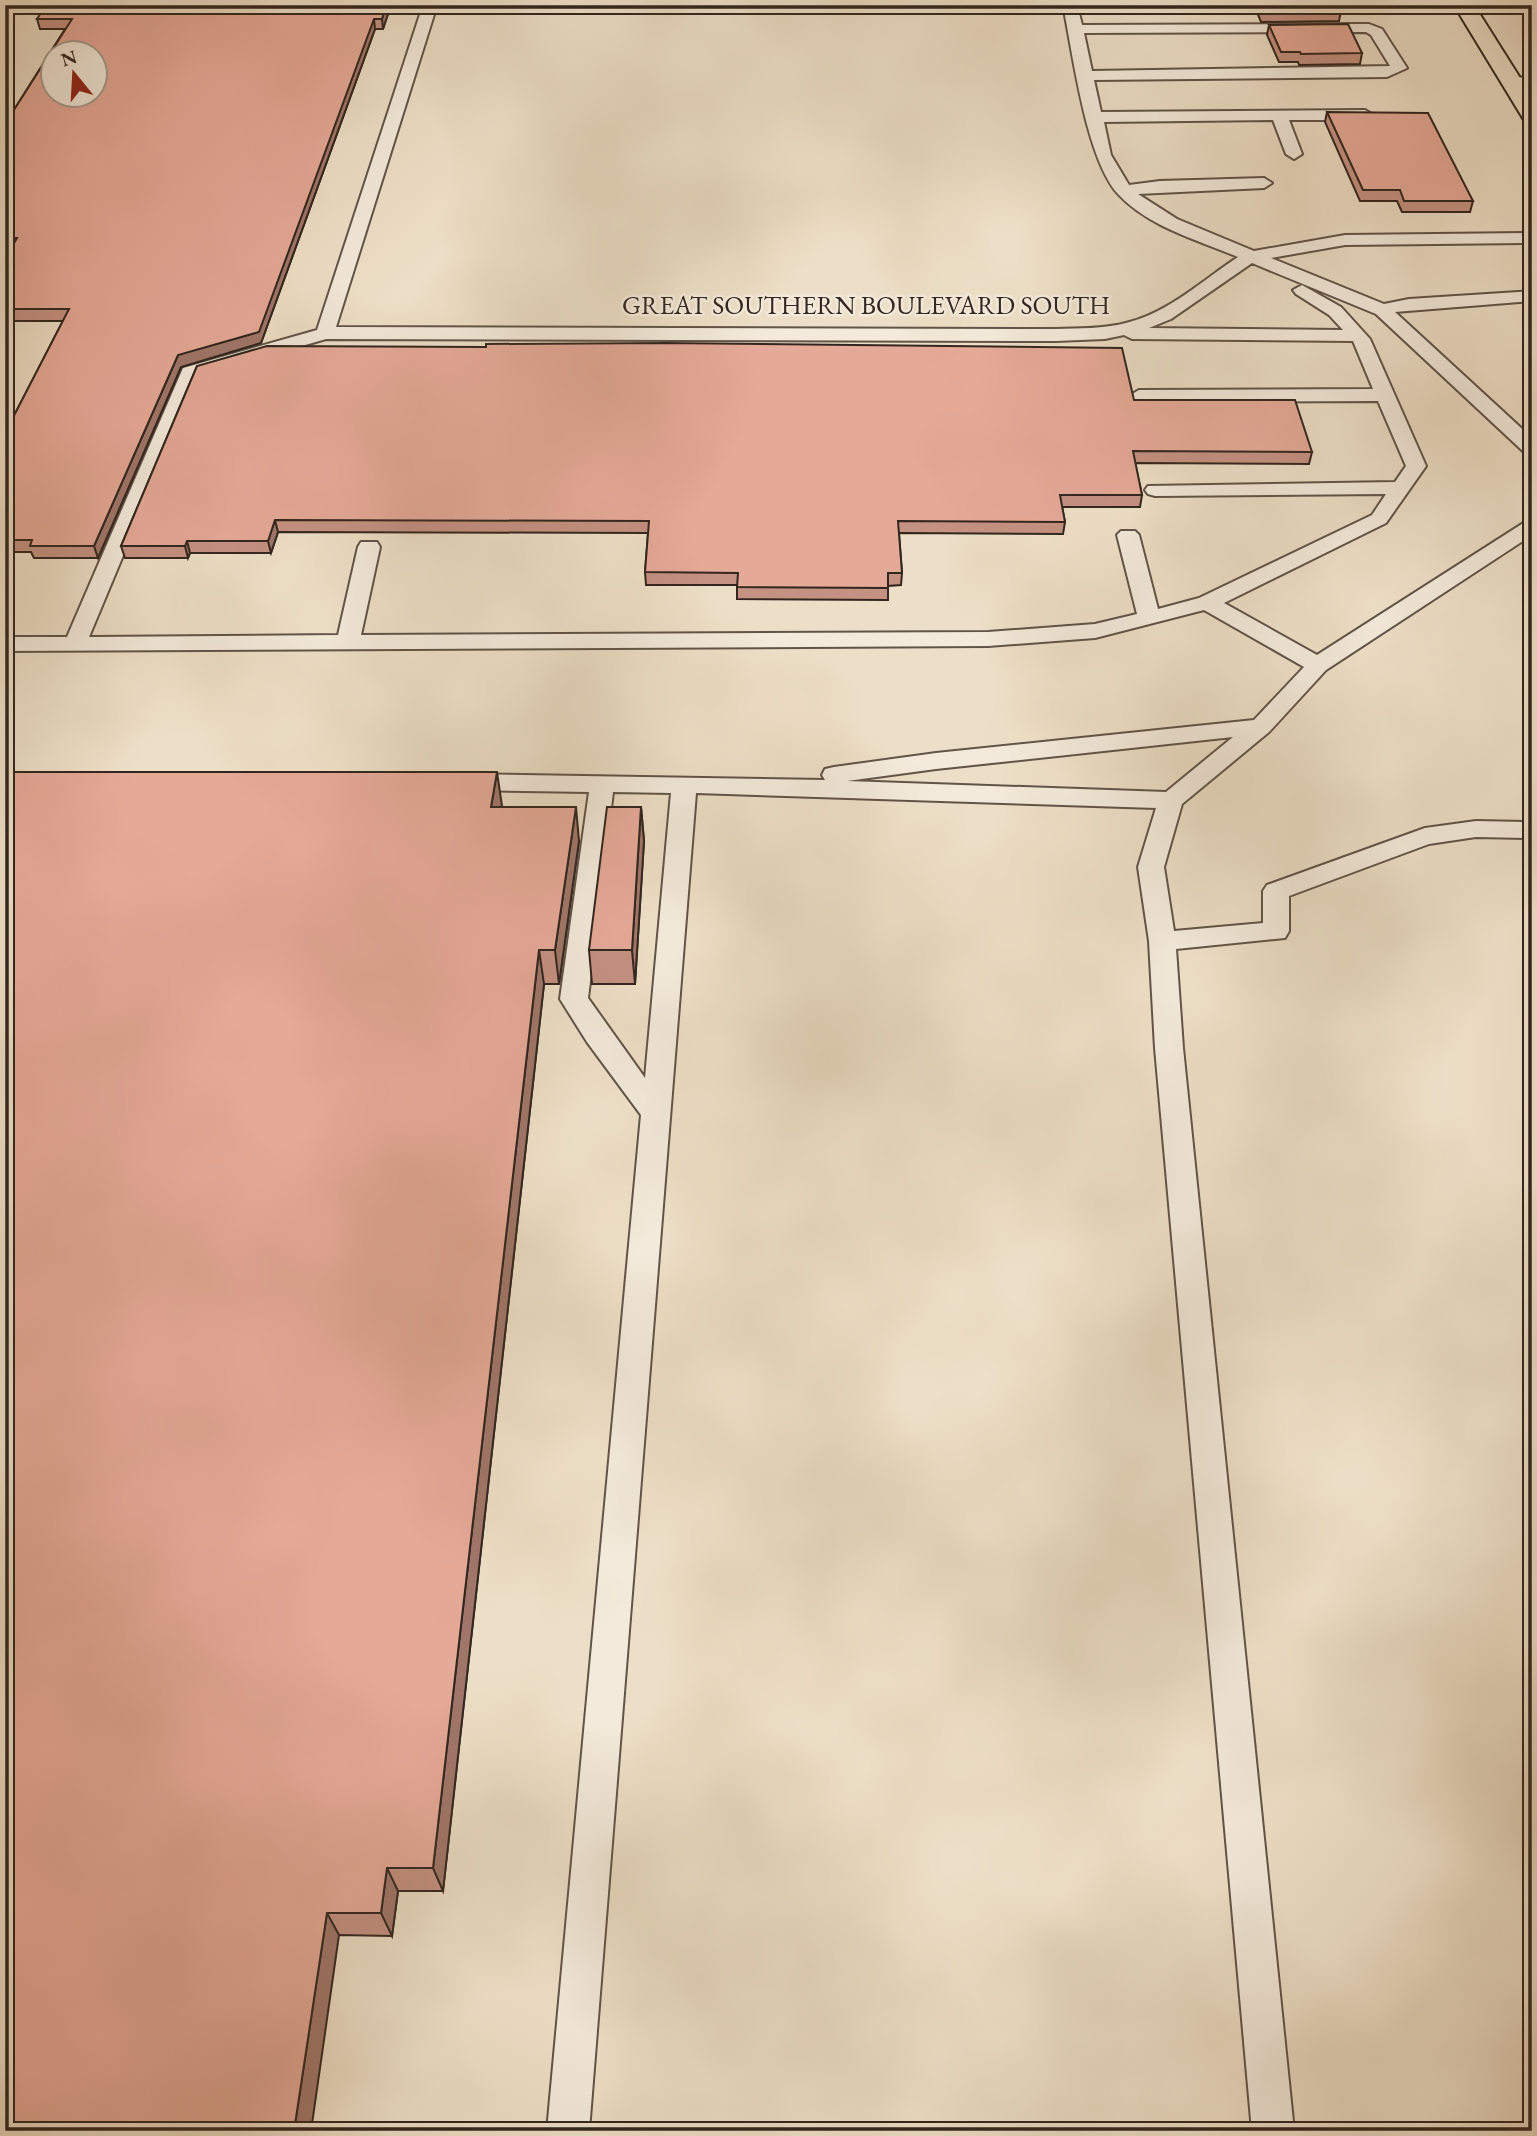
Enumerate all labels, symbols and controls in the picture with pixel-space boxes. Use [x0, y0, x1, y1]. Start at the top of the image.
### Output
north arrow [38, 38, 108, 108]
text: N [58, 44, 81, 73]
street label: GREAT SOUTHERN BOULEVARD SOUTH [622, 288, 1110, 322]

